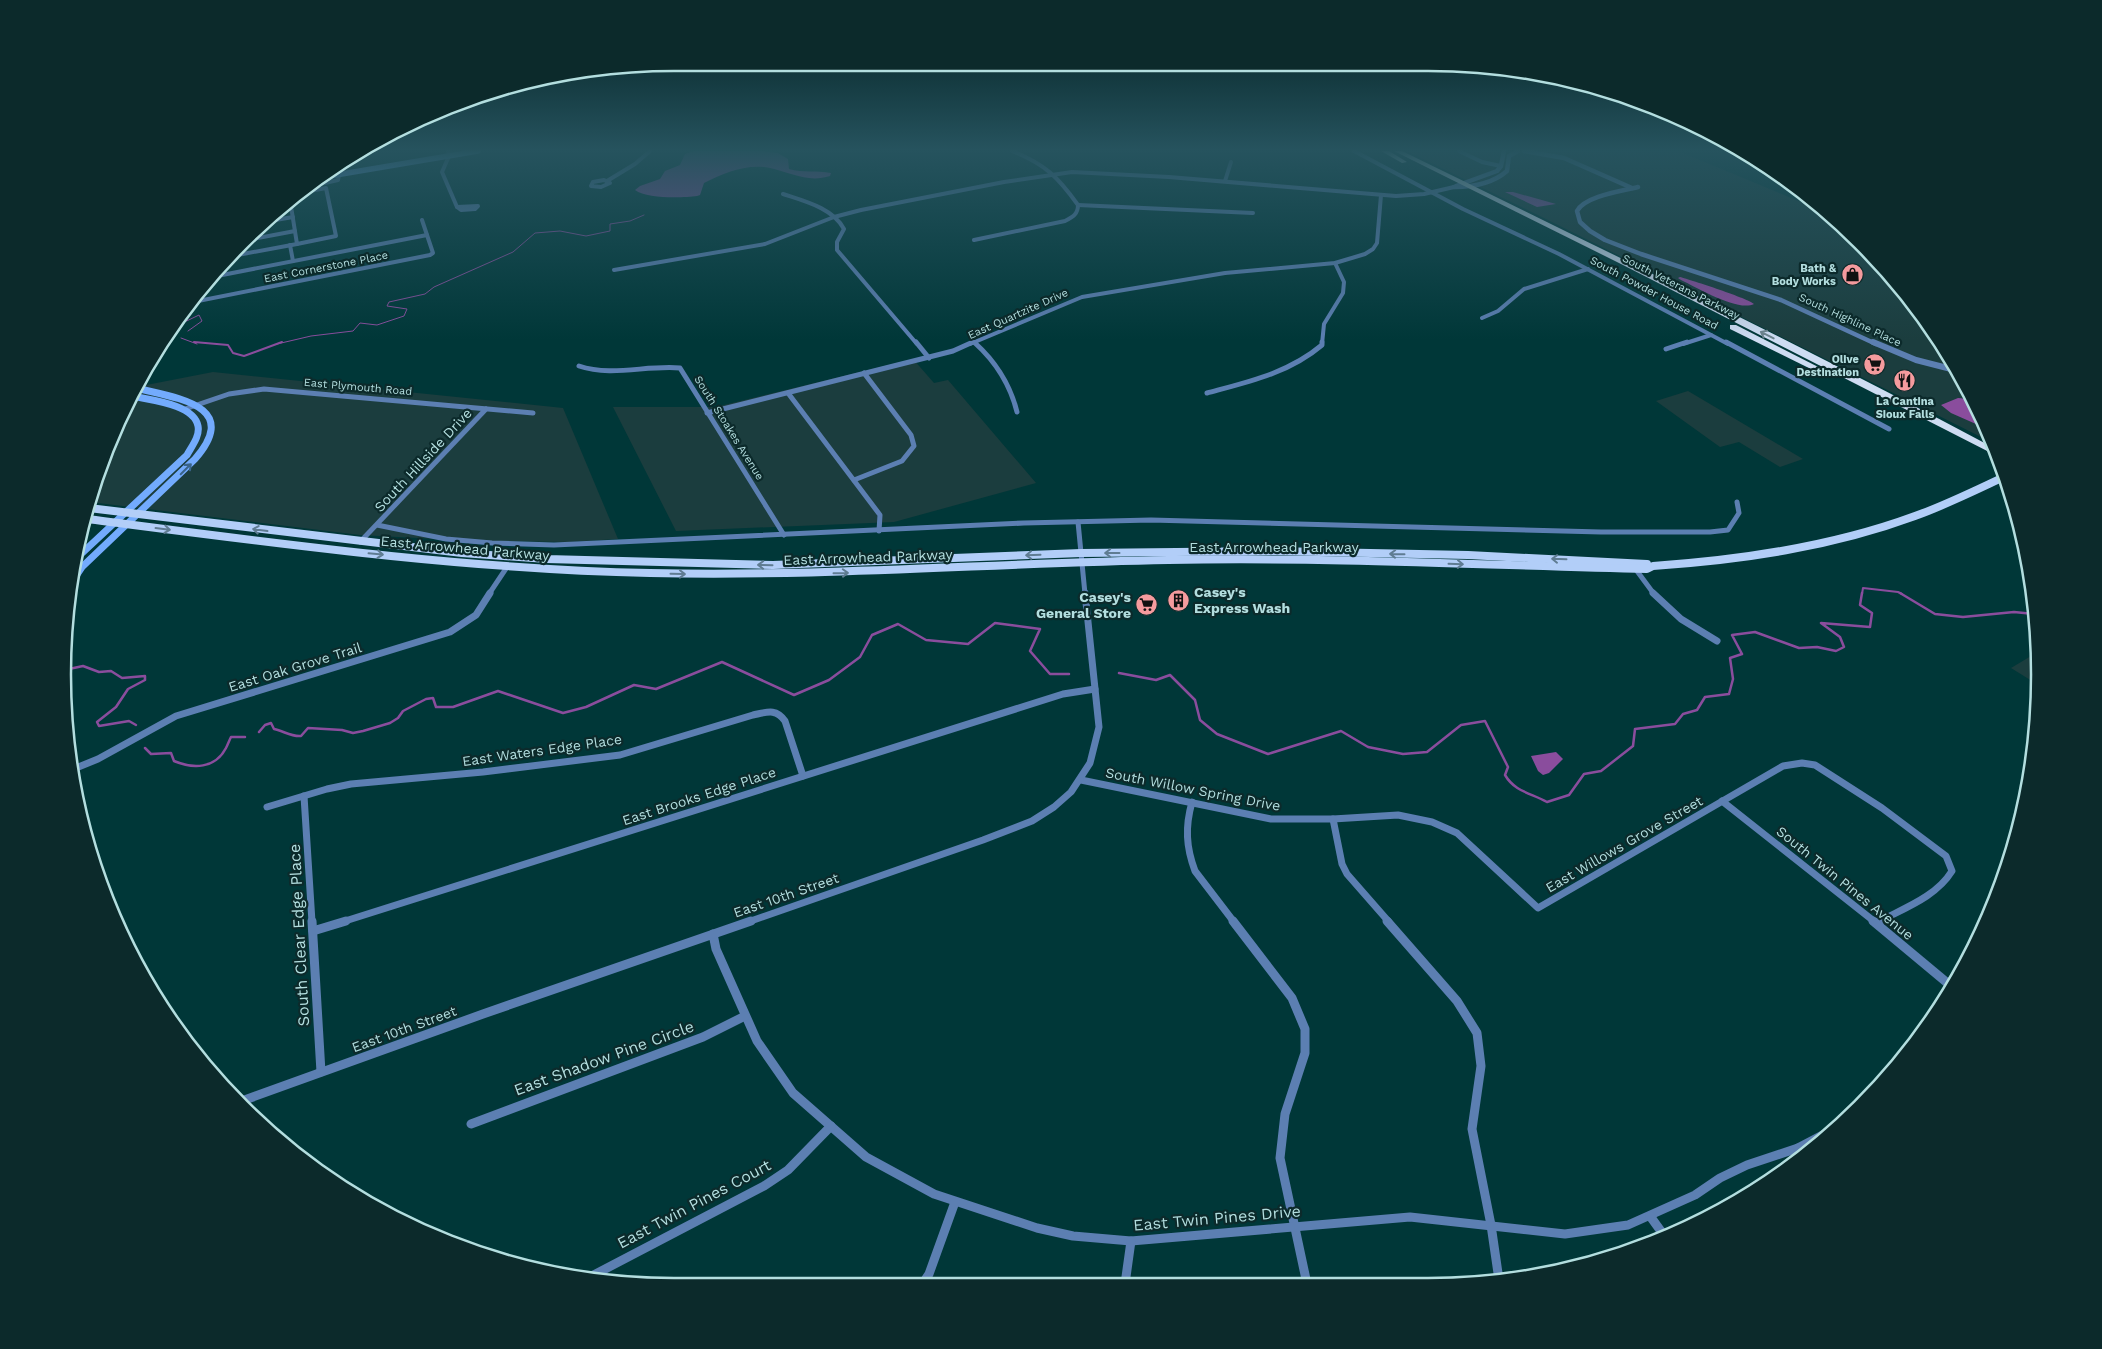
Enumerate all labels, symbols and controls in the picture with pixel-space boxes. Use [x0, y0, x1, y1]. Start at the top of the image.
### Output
street label: East Cornerstone Place [263, 249, 389, 285]
street label: South Veterans Parkway [1620, 252, 1742, 322]
street label: South Powder House Road [1588, 254, 1720, 332]
place label: Bath & Body Works [1772, 262, 1837, 288]
shop icon: Bath & Body Works [1840, 262, 1864, 286]
street label: East Quartzite Drive [966, 286, 1070, 342]
street label: South Highline Place [1797, 291, 1903, 349]
one-way arrow [1760, 330, 1775, 339]
place label: Olive Destination [1796, 353, 1859, 379]
supermarket icon: Olive Destination [1863, 353, 1887, 377]
restaurant icon: La Cantina Sioux Falls [1893, 368, 1917, 392]
street label: South Stoakes Avenue [692, 373, 766, 483]
street label: East Plymouth Road [303, 376, 413, 398]
place label: La Cantina Sioux Falls [1876, 395, 1935, 421]
street label: South Hillside Drive [371, 405, 475, 515]
one-way arrow [180, 463, 192, 475]
one-way arrow [155, 524, 171, 534]
one-way arrow [252, 525, 268, 535]
street label: East Arrowhead Parkway [380, 533, 551, 563]
street label: East Arrowhead Parkway [1189, 539, 1359, 555]
street label: East Arrowhead Parkway [783, 546, 954, 568]
one-way arrow [1104, 548, 1120, 558]
one-way arrow [368, 549, 384, 559]
one-way arrow [1389, 549, 1405, 558]
one-way arrow [1025, 550, 1041, 560]
one-way arrow [1551, 554, 1568, 564]
one-way arrow [1448, 559, 1464, 569]
one-way arrow [758, 560, 774, 570]
one-way arrow [832, 568, 849, 578]
one-way arrow [670, 569, 686, 578]
place label: Casey's Express Wash [1194, 584, 1290, 616]
building icon: Casey's Express Wash [1166, 588, 1190, 612]
place label: Casey's General Store [1036, 589, 1132, 621]
supermarket icon: Casey's General Store [1135, 593, 1159, 617]
street label: East Oak Grove Trail [226, 639, 364, 695]
street label: East Waters Edge Place [461, 731, 623, 769]
street label: East Brooks Edge Place [620, 764, 778, 828]
street label: South Willow Spring Drive [1104, 764, 1282, 814]
street label: East Willows Grove Street [1543, 792, 1705, 896]
street label: South Twin Pines Avenue [1773, 823, 1917, 943]
street label: South Clear Edge Place [285, 843, 313, 1027]
street label: East 10th Street [731, 869, 841, 921]
street label: East 10th Street [349, 1003, 459, 1055]
street label: East Shadow Pine Circle [511, 1017, 697, 1099]
street label: East Twin Pines Court [614, 1155, 774, 1253]
street label: East Twin Pines Drive [1133, 1201, 1301, 1235]

